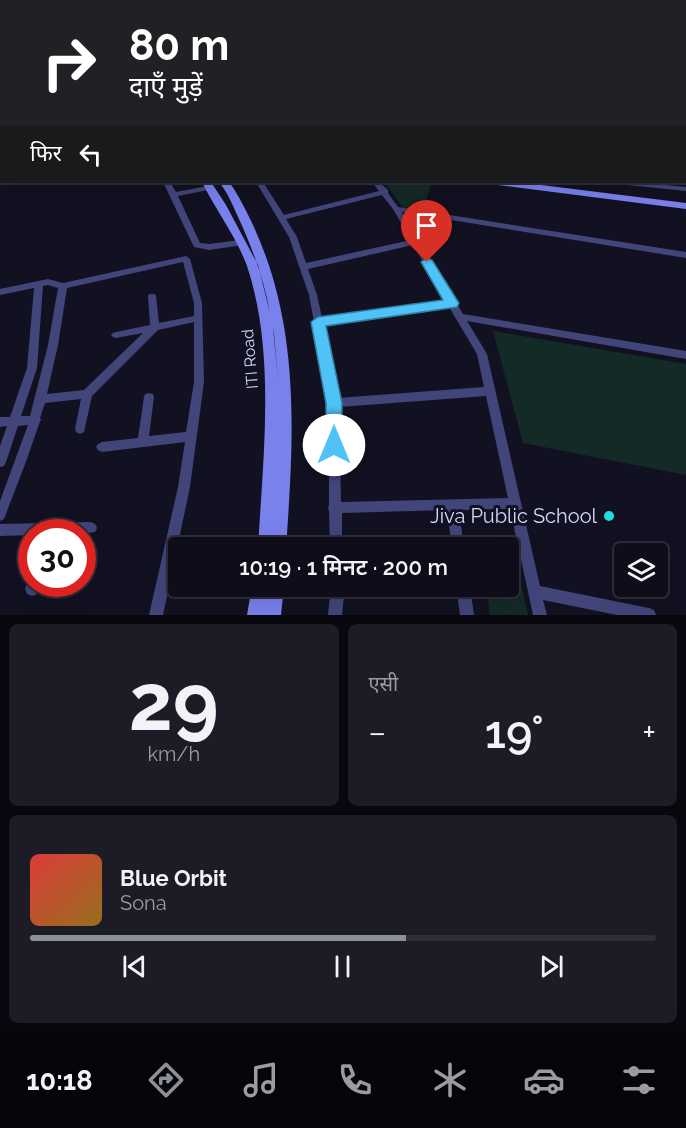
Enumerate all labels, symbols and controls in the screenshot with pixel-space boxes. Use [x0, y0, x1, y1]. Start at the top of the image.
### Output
text: 80 m [129, 21, 229, 70]
icon: right [30, 24, 108, 102]
text: दाएँ मुड़ें [129, 71, 203, 102]
icon: left [74, 138, 107, 171]
text: फिर [30, 140, 62, 166]
pin [401, 200, 452, 262]
icon: arrive [410, 209, 443, 242]
street label: ITI Road [238, 328, 262, 390]
position arrow [302, 413, 366, 477]
place label: Jiva Public School [430, 504, 598, 528]
marker: Jiva Public School [602, 509, 616, 523]
speed limit sign: 30 [18, 519, 96, 597]
map controls [614, 543, 668, 597]
button: layers [614, 543, 668, 597]
text: 10:19 · 1 मिनट · 200 m [239, 554, 448, 580]
text: 29 [129, 657, 219, 748]
text: एसी [369, 672, 398, 696]
text: 19° [485, 706, 544, 759]
text: − [369, 713, 386, 752]
text: + [642, 713, 656, 752]
text: km/h [147, 742, 200, 766]
text: Blue Orbit [120, 865, 227, 891]
text: Sona [120, 891, 167, 915]
icon: previous [118, 950, 151, 983]
icon: pause [326, 950, 359, 983]
icon: next [535, 950, 568, 983]
icon: directions [145, 1059, 187, 1101]
icon: music [240, 1059, 282, 1101]
icon: phone [334, 1059, 376, 1101]
icon: climate [429, 1059, 471, 1101]
icon: car [523, 1059, 565, 1101]
icon: filters [618, 1059, 660, 1101]
text: 10:18 [26, 1065, 93, 1096]

